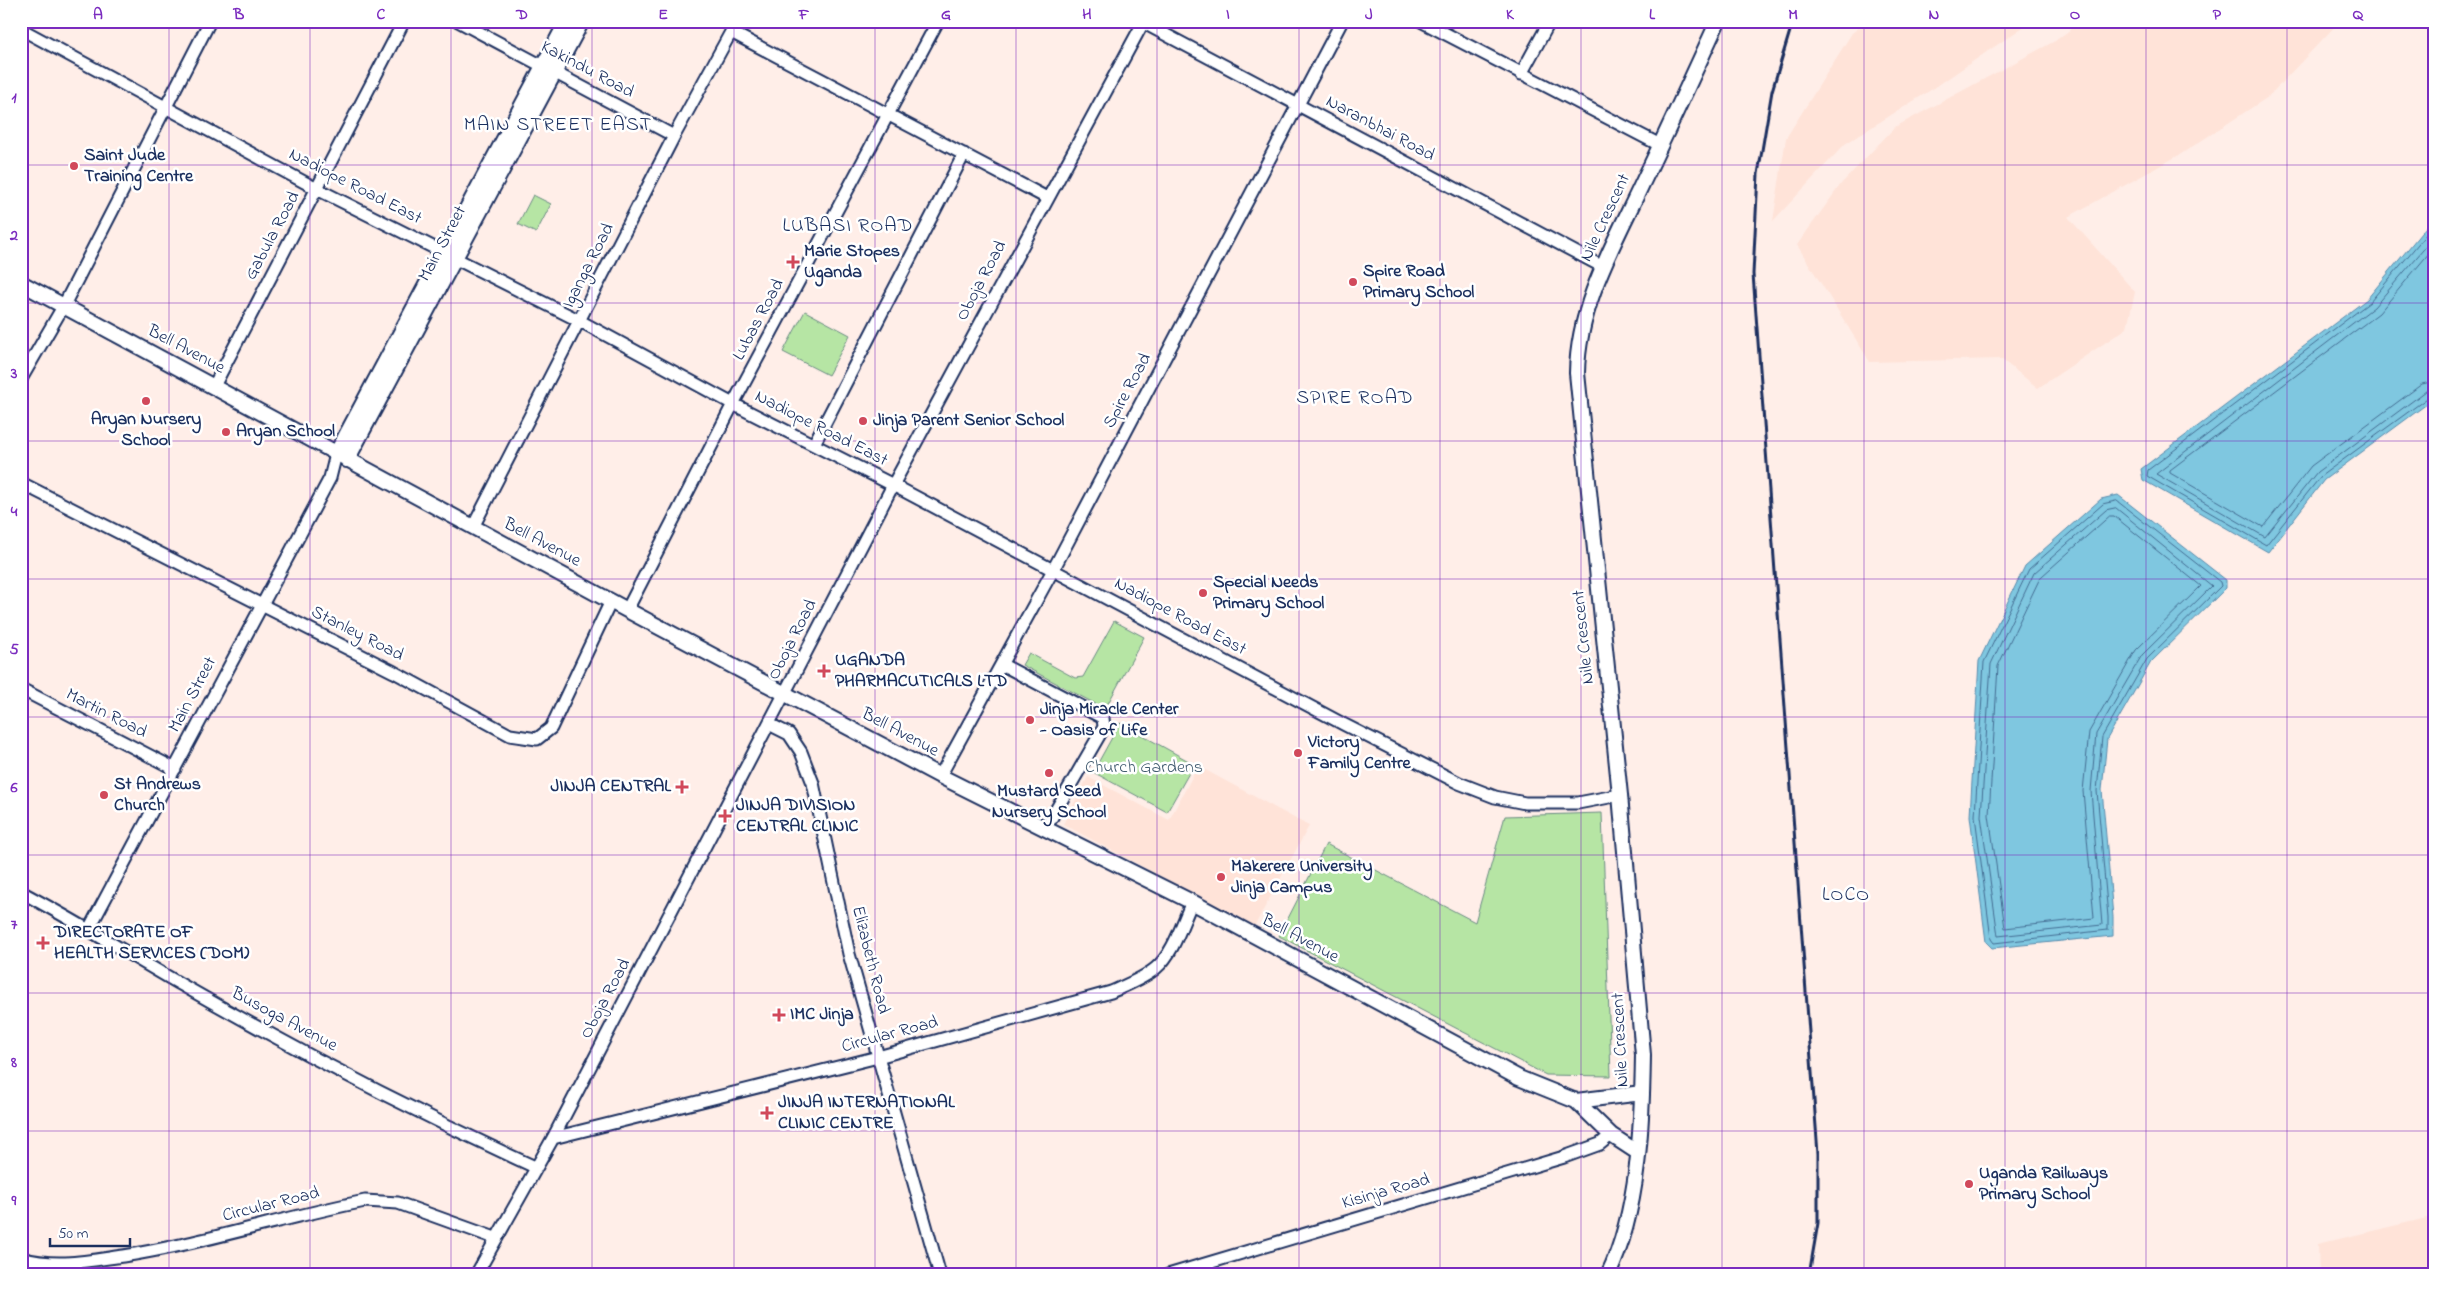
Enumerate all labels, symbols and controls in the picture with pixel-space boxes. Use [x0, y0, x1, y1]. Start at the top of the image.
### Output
text: A [93, 3, 103, 27]
text: B [233, 3, 245, 27]
text: C [377, 3, 386, 27]
text: D [515, 3, 528, 27]
text: E [658, 3, 668, 27]
text: F [798, 3, 810, 27]
text: G [941, 3, 951, 27]
text: H [1082, 3, 1092, 27]
text: I [1226, 3, 1230, 27]
text: J [1365, 3, 1373, 27]
text: K [1506, 3, 1515, 27]
text: L [1649, 3, 1656, 27]
text: M [1788, 3, 1798, 27]
text: N [1929, 3, 1940, 27]
text: O [2070, 3, 2081, 27]
text: P [2213, 3, 2222, 27]
text: Q [2353, 3, 2364, 27]
street label: Kakindu Road [536, 34, 638, 106]
text: 1 [11, 86, 17, 110]
street label: Naranbhai Road [1321, 89, 1439, 169]
district label: MAIN STREET EAST [464, 111, 652, 140]
street label: Nadiope Road East [284, 142, 426, 232]
place label: Saint Jude Training Centre [84, 143, 194, 191]
marker: Saint Jude Training Centre [68, 160, 80, 172]
street label: Nile Crescent [1574, 170, 1638, 266]
street label: Gabula Road [239, 187, 307, 285]
street label: Main Street [412, 201, 474, 287]
district label: LUBASI ROAD [783, 212, 913, 241]
street label: Iganga Road [556, 219, 622, 314]
text: 2 [9, 224, 18, 248]
street label: Oboja Road [950, 236, 1014, 326]
place label: Marie Stopes Uganda [804, 239, 900, 287]
marker: Marie Stopes Uganda [786, 255, 800, 269]
place label: Spire Road Primary School [1363, 259, 1474, 307]
street label: Lubas Road [727, 275, 791, 365]
marker: Spire Road Primary School [1347, 276, 1359, 288]
street label: Bell Avenue [142, 318, 230, 382]
street label: Spire Road [1097, 349, 1159, 433]
text: 3 [10, 362, 18, 386]
street label: Nadiope Road East [750, 384, 892, 474]
district label: SPIRE ROAD [1296, 384, 1414, 413]
marker: Aryan Nursery School [140, 395, 152, 407]
place label: Aryan Nursery School [91, 407, 201, 454]
place label: Jinja Parent Senior School [873, 408, 1064, 434]
marker: Jinja Parent Senior School [857, 415, 869, 427]
place label: Aryan School [236, 419, 335, 446]
marker: Aryan School [220, 426, 232, 438]
text: 4 [10, 500, 18, 524]
street label: Bell Avenue [498, 511, 586, 575]
place label: Special Needs Primary School [1213, 570, 1324, 618]
street label: Nadiope Road East [1109, 571, 1251, 663]
marker: Special Needs Primary School [1197, 587, 1209, 599]
street label: Nile Crescent [1566, 589, 1602, 685]
street label: Oboja Road [762, 595, 824, 685]
street label: Stanley Road [306, 600, 408, 668]
text: 5 [9, 638, 19, 662]
place label: UGANDA PHARMACUTICALS LTD [835, 648, 1008, 695]
street label: Main Street [162, 652, 224, 738]
marker: UGANDA PHARMACUTICALS LTD [817, 664, 831, 678]
street label: Martin Road [61, 682, 151, 746]
place label: Jinja Miracle Center - Oasis of Life [1039, 697, 1179, 744]
street label: Bell Avenue [856, 701, 944, 765]
marker: Jinja Miracle Center - Oasis of Life [1024, 714, 1036, 726]
place label: Victory Family Centre [1307, 730, 1412, 778]
marker: Victory Family Centre [1292, 747, 1304, 759]
park label: Church Gardens [1085, 755, 1203, 781]
marker: Mustard Seed Nursery School [1043, 767, 1055, 779]
place label: St Andrews Church [114, 772, 201, 819]
place label: JINJA CENTRAL [551, 774, 671, 800]
text: 6 [9, 776, 18, 800]
place label: Mustard Seed Nursery School [992, 779, 1106, 827]
marker: JINJA CENTRAL [675, 780, 689, 794]
marker: St Andrews Church [98, 789, 110, 801]
place label: JINJA DIVISION CENTRAL CLINIC [736, 793, 859, 840]
marker: JINJA DIVISION CENTRAL CLINIC [718, 809, 732, 823]
place label: Makerere University Jinja Campus [1231, 854, 1372, 901]
marker: Makerere University Jinja Campus [1215, 871, 1227, 883]
district label: LOCO [1822, 881, 1870, 910]
street label: Elizabeth Road [844, 903, 896, 1017]
street label: Bell Avenue [1256, 907, 1344, 971]
text: 7 [11, 913, 18, 937]
place label: DIRECTORATE OF HEALTH SERVICES (DOM) [53, 920, 250, 967]
marker: DIRECTORATE OF HEALTH SERVICES (DOM) [36, 936, 50, 950]
street label: Oboja Road [574, 954, 638, 1044]
street label: Busoga Avenue [225, 981, 343, 1060]
street label: Nile Crescent [1606, 992, 1636, 1088]
place label: IMC Jinja [790, 1002, 854, 1028]
marker: IMC Jinja [772, 1008, 786, 1022]
street label: Circular Road [839, 1010, 941, 1060]
text: 8 [10, 1051, 17, 1075]
place label: JINJA INTERNATIONAL CLINIC CENTRE [778, 1090, 955, 1137]
marker: JINJA INTERNATIONAL CLINIC CENTRE [760, 1106, 774, 1120]
place label: Uganda Railways Primary School [1979, 1161, 2108, 1209]
street label: Kisinja Road [1339, 1167, 1433, 1217]
marker: Uganda Railways Primary School [1963, 1178, 1975, 1190]
street label: Circular Road [220, 1180, 322, 1230]
text: 9 [11, 1189, 17, 1213]
scale bar [50, 1216, 130, 1248]
text: 50 m [58, 1223, 89, 1245]

